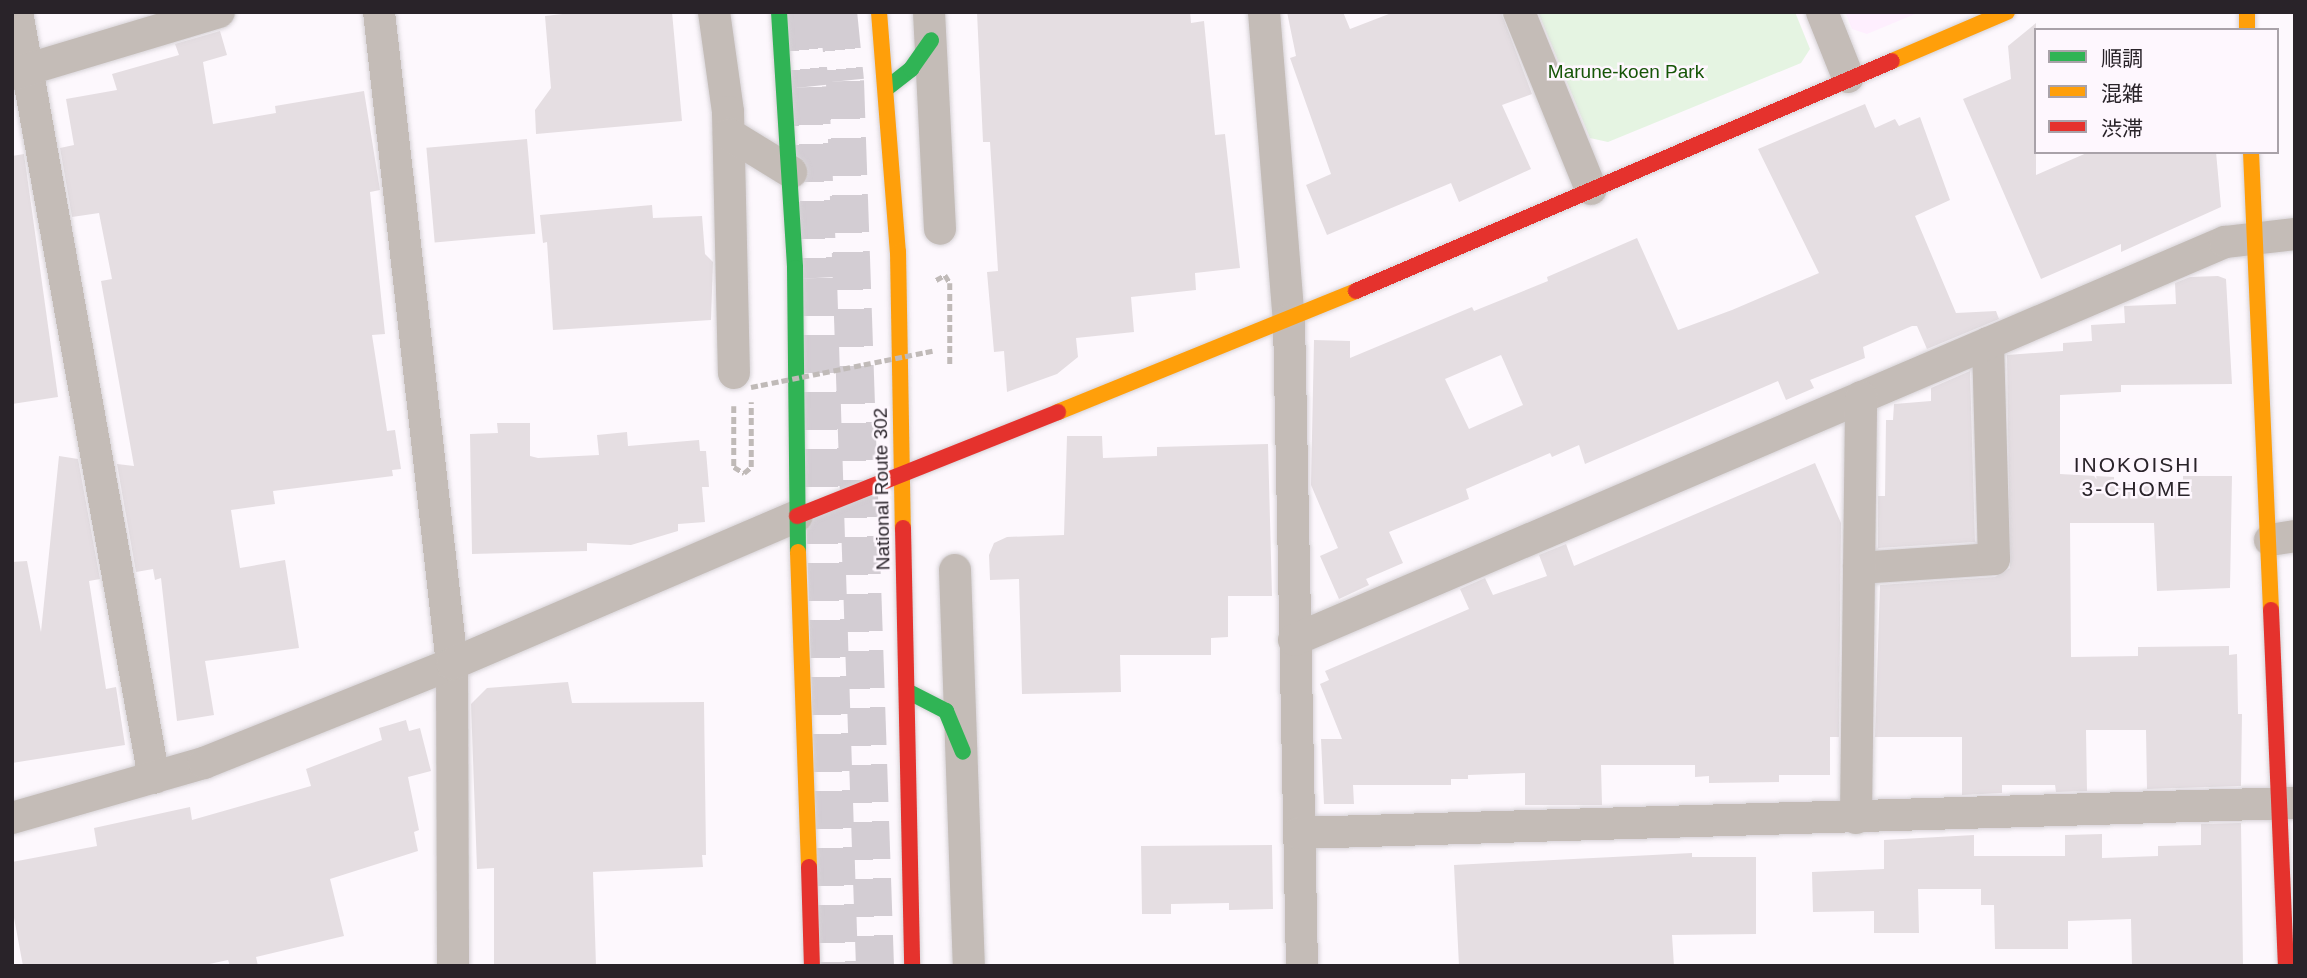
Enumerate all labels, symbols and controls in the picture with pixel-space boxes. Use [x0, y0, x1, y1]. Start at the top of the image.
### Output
legend [2034, 28, 2279, 154]
text: 順調 [2101, 47, 2143, 70]
park label: Marune-koen Park [1548, 61, 1704, 83]
text: 混雑 [2101, 82, 2143, 105]
text: 渋滞 [2101, 117, 2143, 140]
street label: National Route 302 [869, 407, 895, 571]
district label: INOKOISHI 3-CHOME [2075, 452, 2199, 502]

